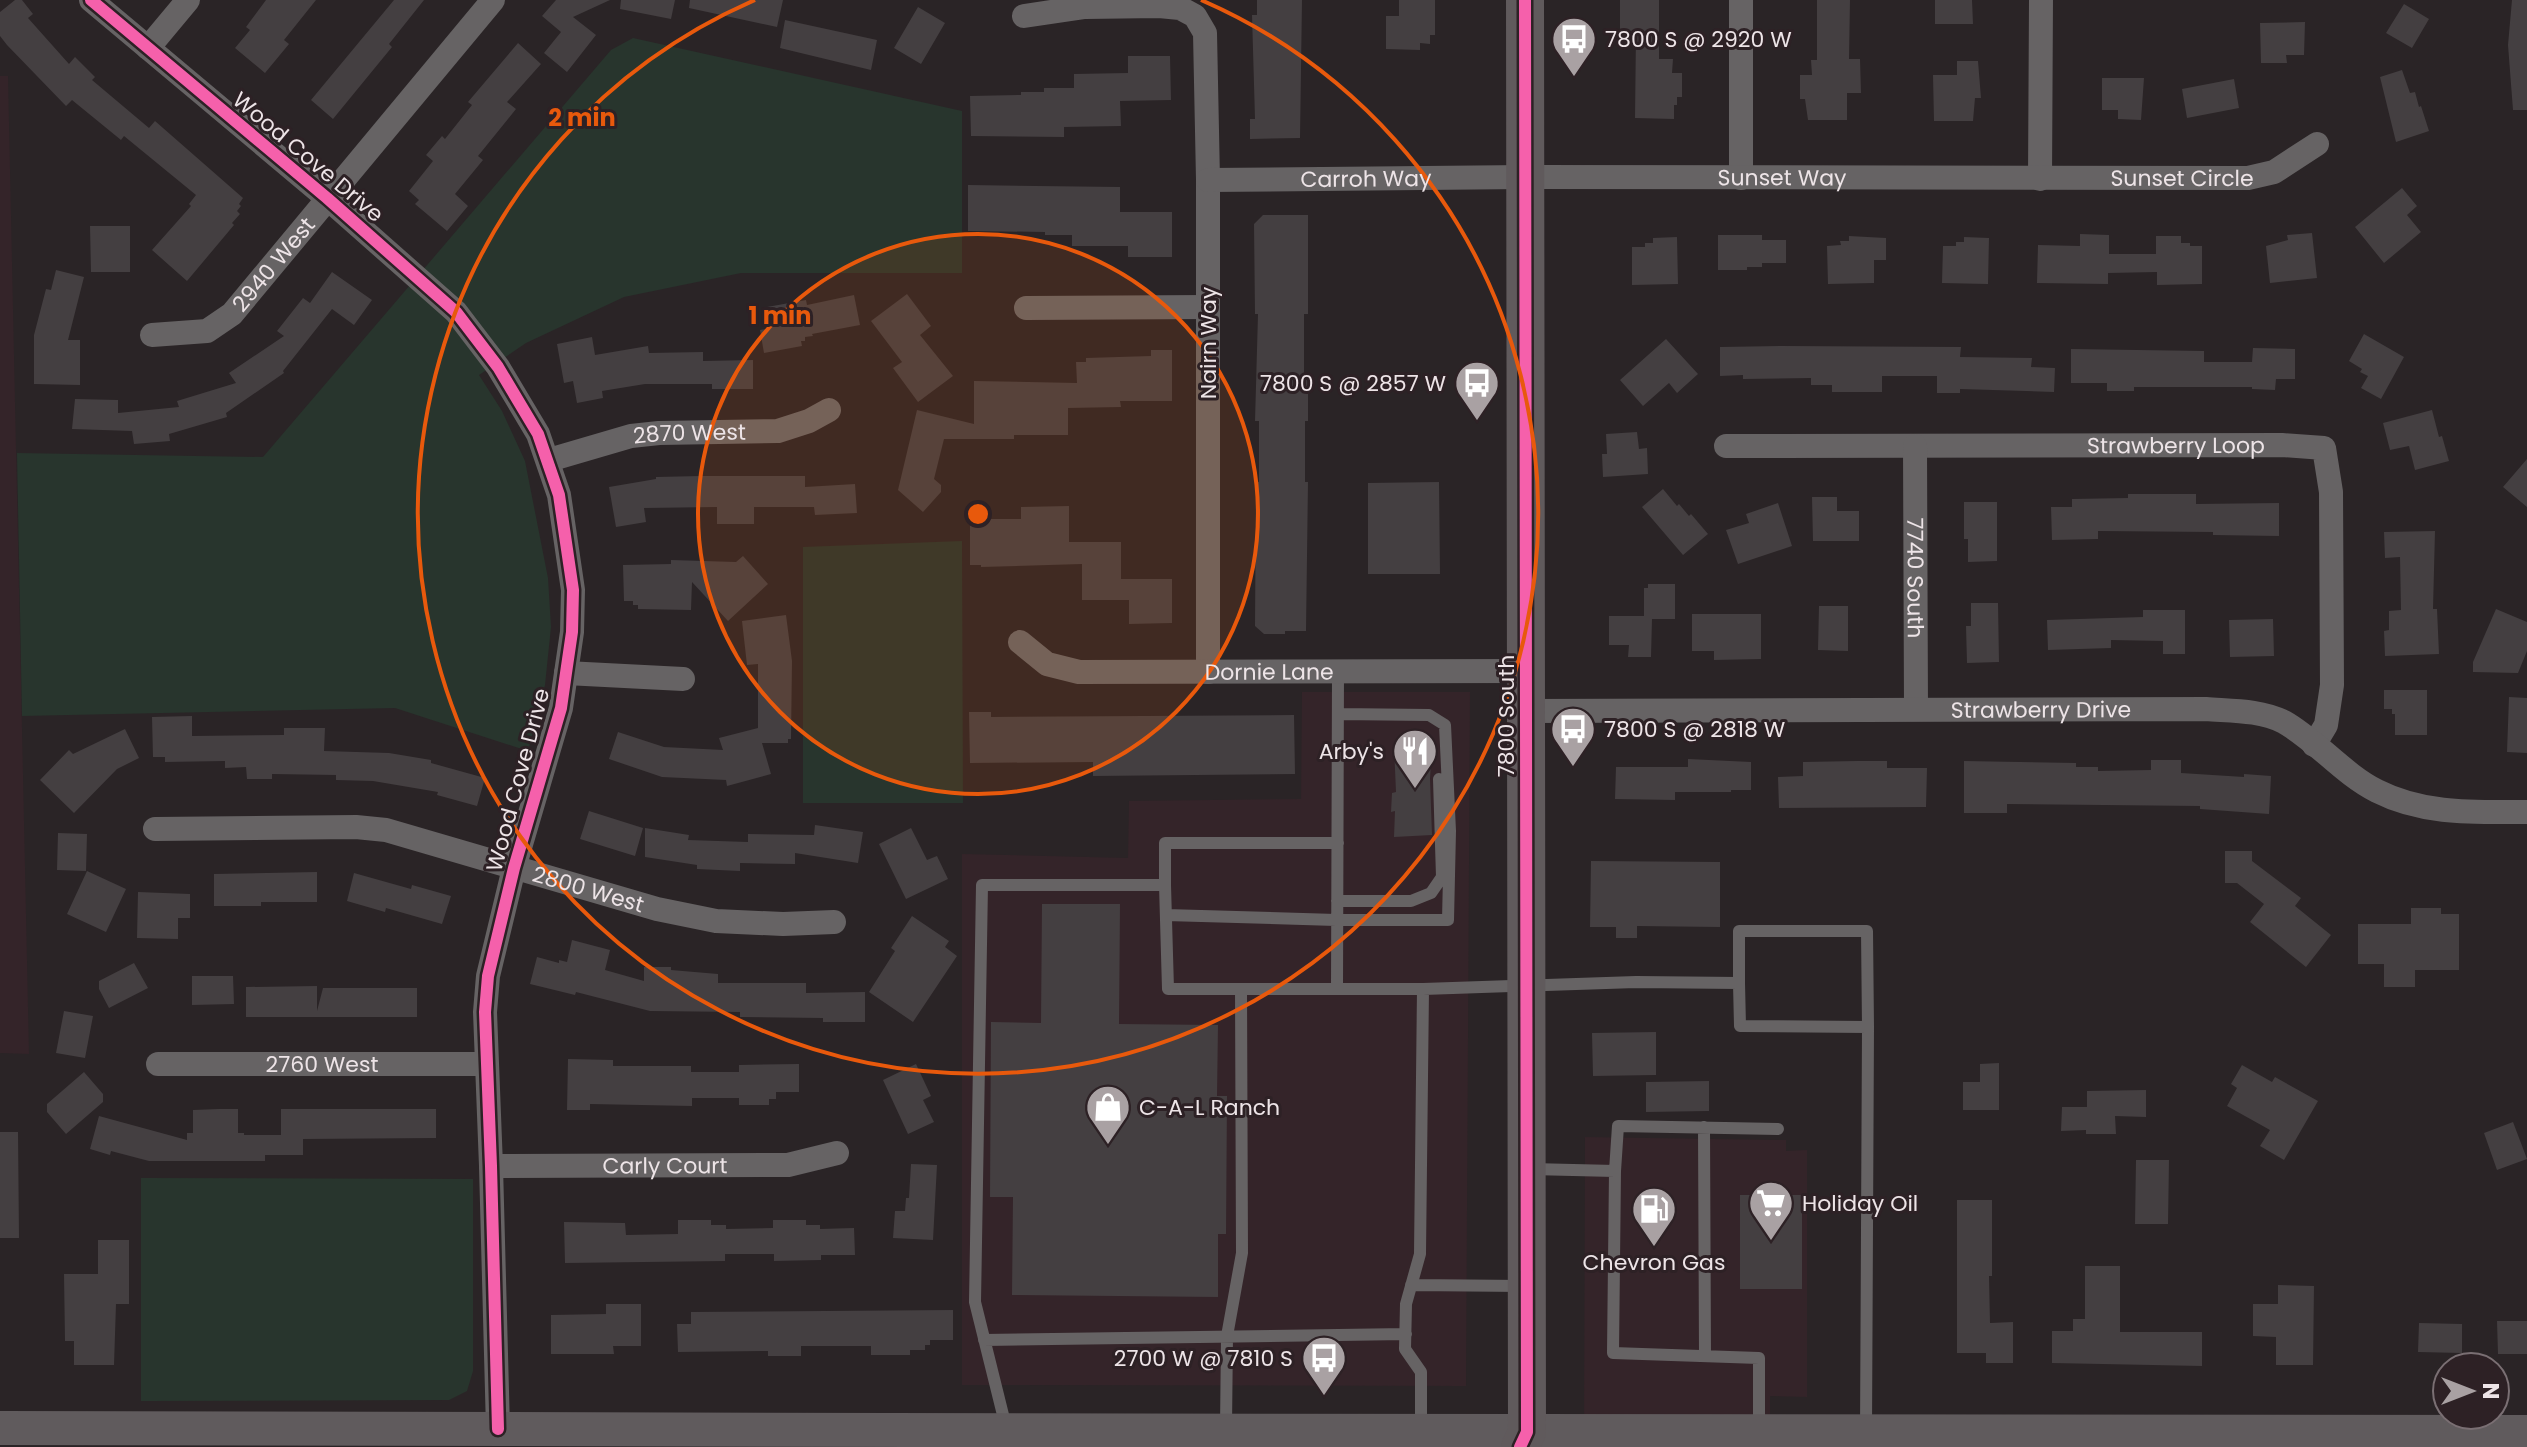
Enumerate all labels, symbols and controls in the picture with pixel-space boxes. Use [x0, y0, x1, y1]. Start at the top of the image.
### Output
bus stop icon: 7800 S @ 2920 W [1550, 15, 1598, 78]
place label: 7800 S @ 2920 W [1605, 24, 1792, 55]
street label: Wood Cove Drive [226, 85, 390, 229]
text: 2 min [548, 101, 616, 134]
street label: Carroh Way [1300, 162, 1432, 195]
street label: Sunset Way [1718, 162, 1847, 193]
street label: Sunset Circle [2110, 162, 2254, 194]
street label: 2940 West [225, 210, 322, 318]
street label: Nairn Way [1193, 286, 1224, 399]
text: 1 min [749, 299, 811, 332]
bus stop icon: 7800 S @ 2857 W [1453, 359, 1501, 422]
place label: 7800 S @ 2857 W [1260, 368, 1446, 399]
street label: 2870 West [631, 416, 746, 451]
street label: Strawberry Loop [2087, 430, 2265, 461]
centre of rings [964, 500, 992, 528]
street label: 7740 South [1900, 518, 1931, 638]
street label: 7800 South [1491, 655, 1522, 777]
street label: Dornie Lane [1205, 656, 1334, 687]
street label: Wood Cove Drive [479, 685, 557, 875]
street label: Strawberry Drive [1951, 694, 2131, 725]
bus stop icon: 7800 S @ 2818 W [1549, 705, 1597, 768]
place label: 7800 S @ 2818 W [1604, 714, 1785, 745]
restaurant icon: Arby's [1391, 727, 1439, 790]
place label: Arby's [1319, 736, 1384, 767]
street label: 2800 West [529, 858, 648, 920]
street label: 2760 West [266, 1049, 378, 1080]
shop icon: C-A-L Ranch [1084, 1083, 1132, 1146]
place label: C-A-L Ranch [1139, 1092, 1280, 1123]
street label: Carly Court [602, 1150, 728, 1181]
supermarket icon: Holiday Oil [1747, 1179, 1795, 1242]
fuel station icon: Chevron Gas [1630, 1185, 1678, 1248]
place label: Holiday Oil [1802, 1188, 1918, 1219]
place label: Chevron Gas [1583, 1247, 1725, 1278]
bus stop icon: 2700 W @ 7810 S [1300, 1334, 1348, 1397]
place label: 2700 W @ 7810 S [1114, 1343, 1293, 1374]
north arrow [2431, 1351, 2511, 1431]
text: N [2475, 1383, 2506, 1399]

